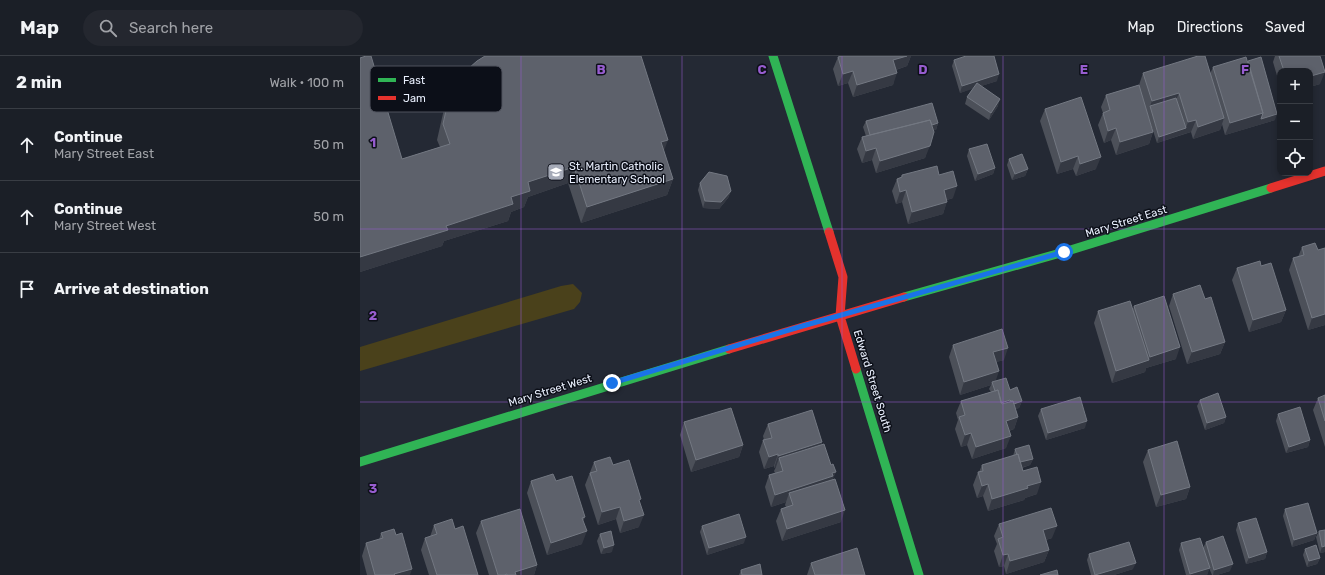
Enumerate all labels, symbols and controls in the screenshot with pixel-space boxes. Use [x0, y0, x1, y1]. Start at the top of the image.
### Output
search box [83, 10, 363, 46]
text: Map [20, 16, 59, 39]
icon: search [97, 17, 119, 39]
text: Search here [129, 19, 213, 37]
text: Map [1128, 19, 1155, 36]
text: Directions [1177, 19, 1243, 36]
text: Saved [1265, 19, 1305, 36]
text: B [596, 62, 606, 77]
text: C [757, 62, 767, 77]
text: D [918, 62, 928, 77]
text: E [1080, 62, 1088, 77]
text: F [1241, 62, 1249, 77]
legend [370, 66, 502, 112]
map controls [1277, 68, 1313, 176]
button: + [1277, 68, 1313, 104]
text: 2 min [16, 72, 62, 92]
text: Fast [403, 74, 426, 87]
text: Walk · 100 m [269, 75, 344, 90]
text: Jam [403, 92, 426, 105]
button: − [1277, 104, 1313, 140]
text: Continue [54, 128, 123, 146]
icon: ahead [16, 134, 38, 156]
text: 1 [370, 135, 376, 150]
text: 50 m [313, 137, 344, 152]
button: locate [1277, 140, 1313, 176]
text: Mary Street East [54, 146, 154, 161]
place label: St. Martin Catholic Elementary School [569, 160, 665, 186]
school or university icon: St. Martin Catholic Elementary School [546, 162, 566, 182]
text: Continue [54, 200, 123, 218]
street label: Mary Street East [1084, 203, 1169, 240]
icon: ahead [16, 206, 38, 228]
text: 50 m [313, 209, 344, 224]
text: Mary Street West [54, 218, 156, 233]
route start [1055, 243, 1073, 261]
icon: arrive [16, 278, 38, 300]
text: Arrive at destination [54, 280, 209, 298]
text: 2 [369, 308, 377, 323]
street label: Edward Street South [851, 328, 894, 434]
street label: Mary Street West [507, 371, 594, 409]
route end [603, 374, 621, 392]
text: 3 [369, 481, 378, 496]

